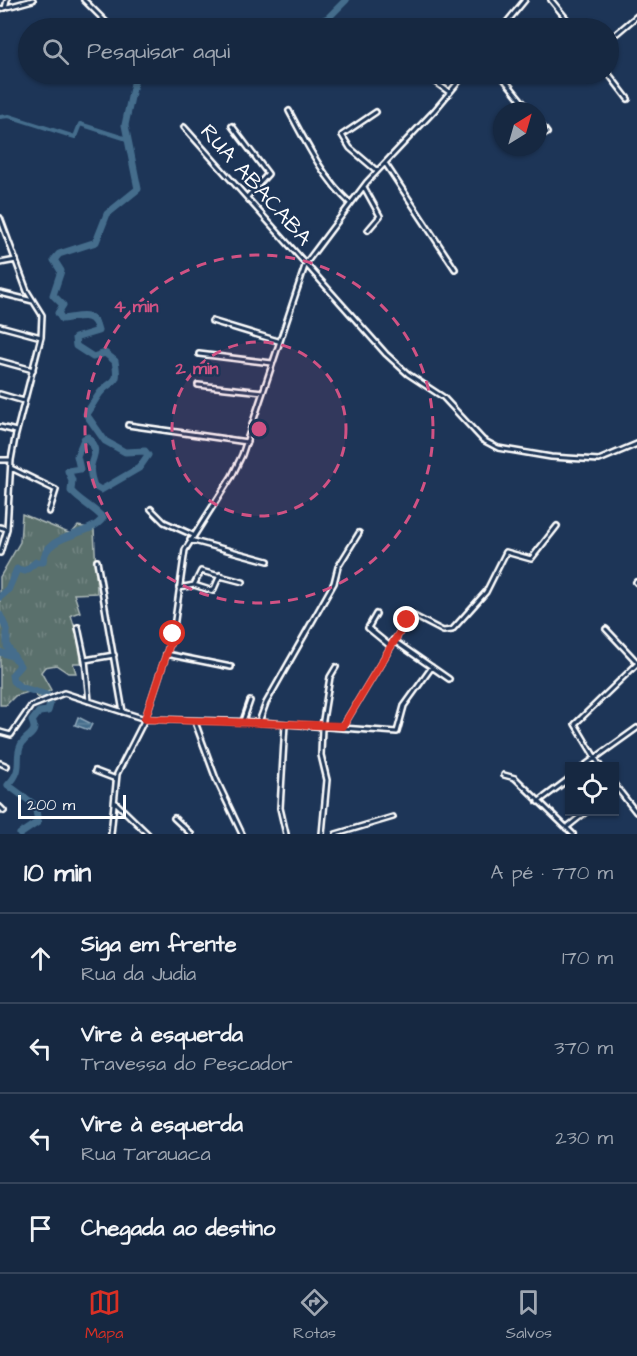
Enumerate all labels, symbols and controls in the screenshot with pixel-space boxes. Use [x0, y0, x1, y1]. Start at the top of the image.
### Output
search box [18, 18, 619, 84]
icon: search [39, 35, 72, 68]
text: Pesquisar aqui [87, 36, 230, 67]
north arrow [493, 102, 547, 156]
street label: RUA ABACABA [193, 117, 319, 253]
text: 4 min [113, 294, 159, 319]
text: 2 min [174, 356, 219, 381]
centre of rings [249, 419, 269, 439]
route end [393, 606, 419, 632]
route start [159, 620, 185, 646]
map controls [565, 762, 619, 816]
button: locate [565, 762, 619, 816]
scale bar [18, 792, 126, 820]
text: 200 m [27, 794, 75, 816]
text: 10 min [24, 855, 91, 891]
text: A pé · 770 m [491, 859, 613, 887]
text: Siga em frente [81, 929, 237, 960]
icon: ahead [24, 942, 57, 975]
text: 170 m [562, 944, 613, 972]
text: Rua da Judia [81, 960, 196, 988]
text: Vire à esquerda [81, 1019, 243, 1050]
icon: left [24, 1032, 57, 1065]
text: 370 m [554, 1034, 613, 1062]
text: Travessa do Pescador [81, 1050, 293, 1078]
text: Vire à esquerda [81, 1109, 243, 1140]
icon: left [24, 1122, 57, 1155]
text: 230 m [555, 1124, 613, 1152]
text: Rua Tarauaca [81, 1140, 211, 1168]
icon: arrive [24, 1212, 57, 1245]
text: Chegada ao destino [81, 1213, 275, 1244]
tab: Mapa [85, 1286, 123, 1344]
tab: Rotas [293, 1286, 336, 1344]
tab: Salvos [506, 1286, 552, 1344]

